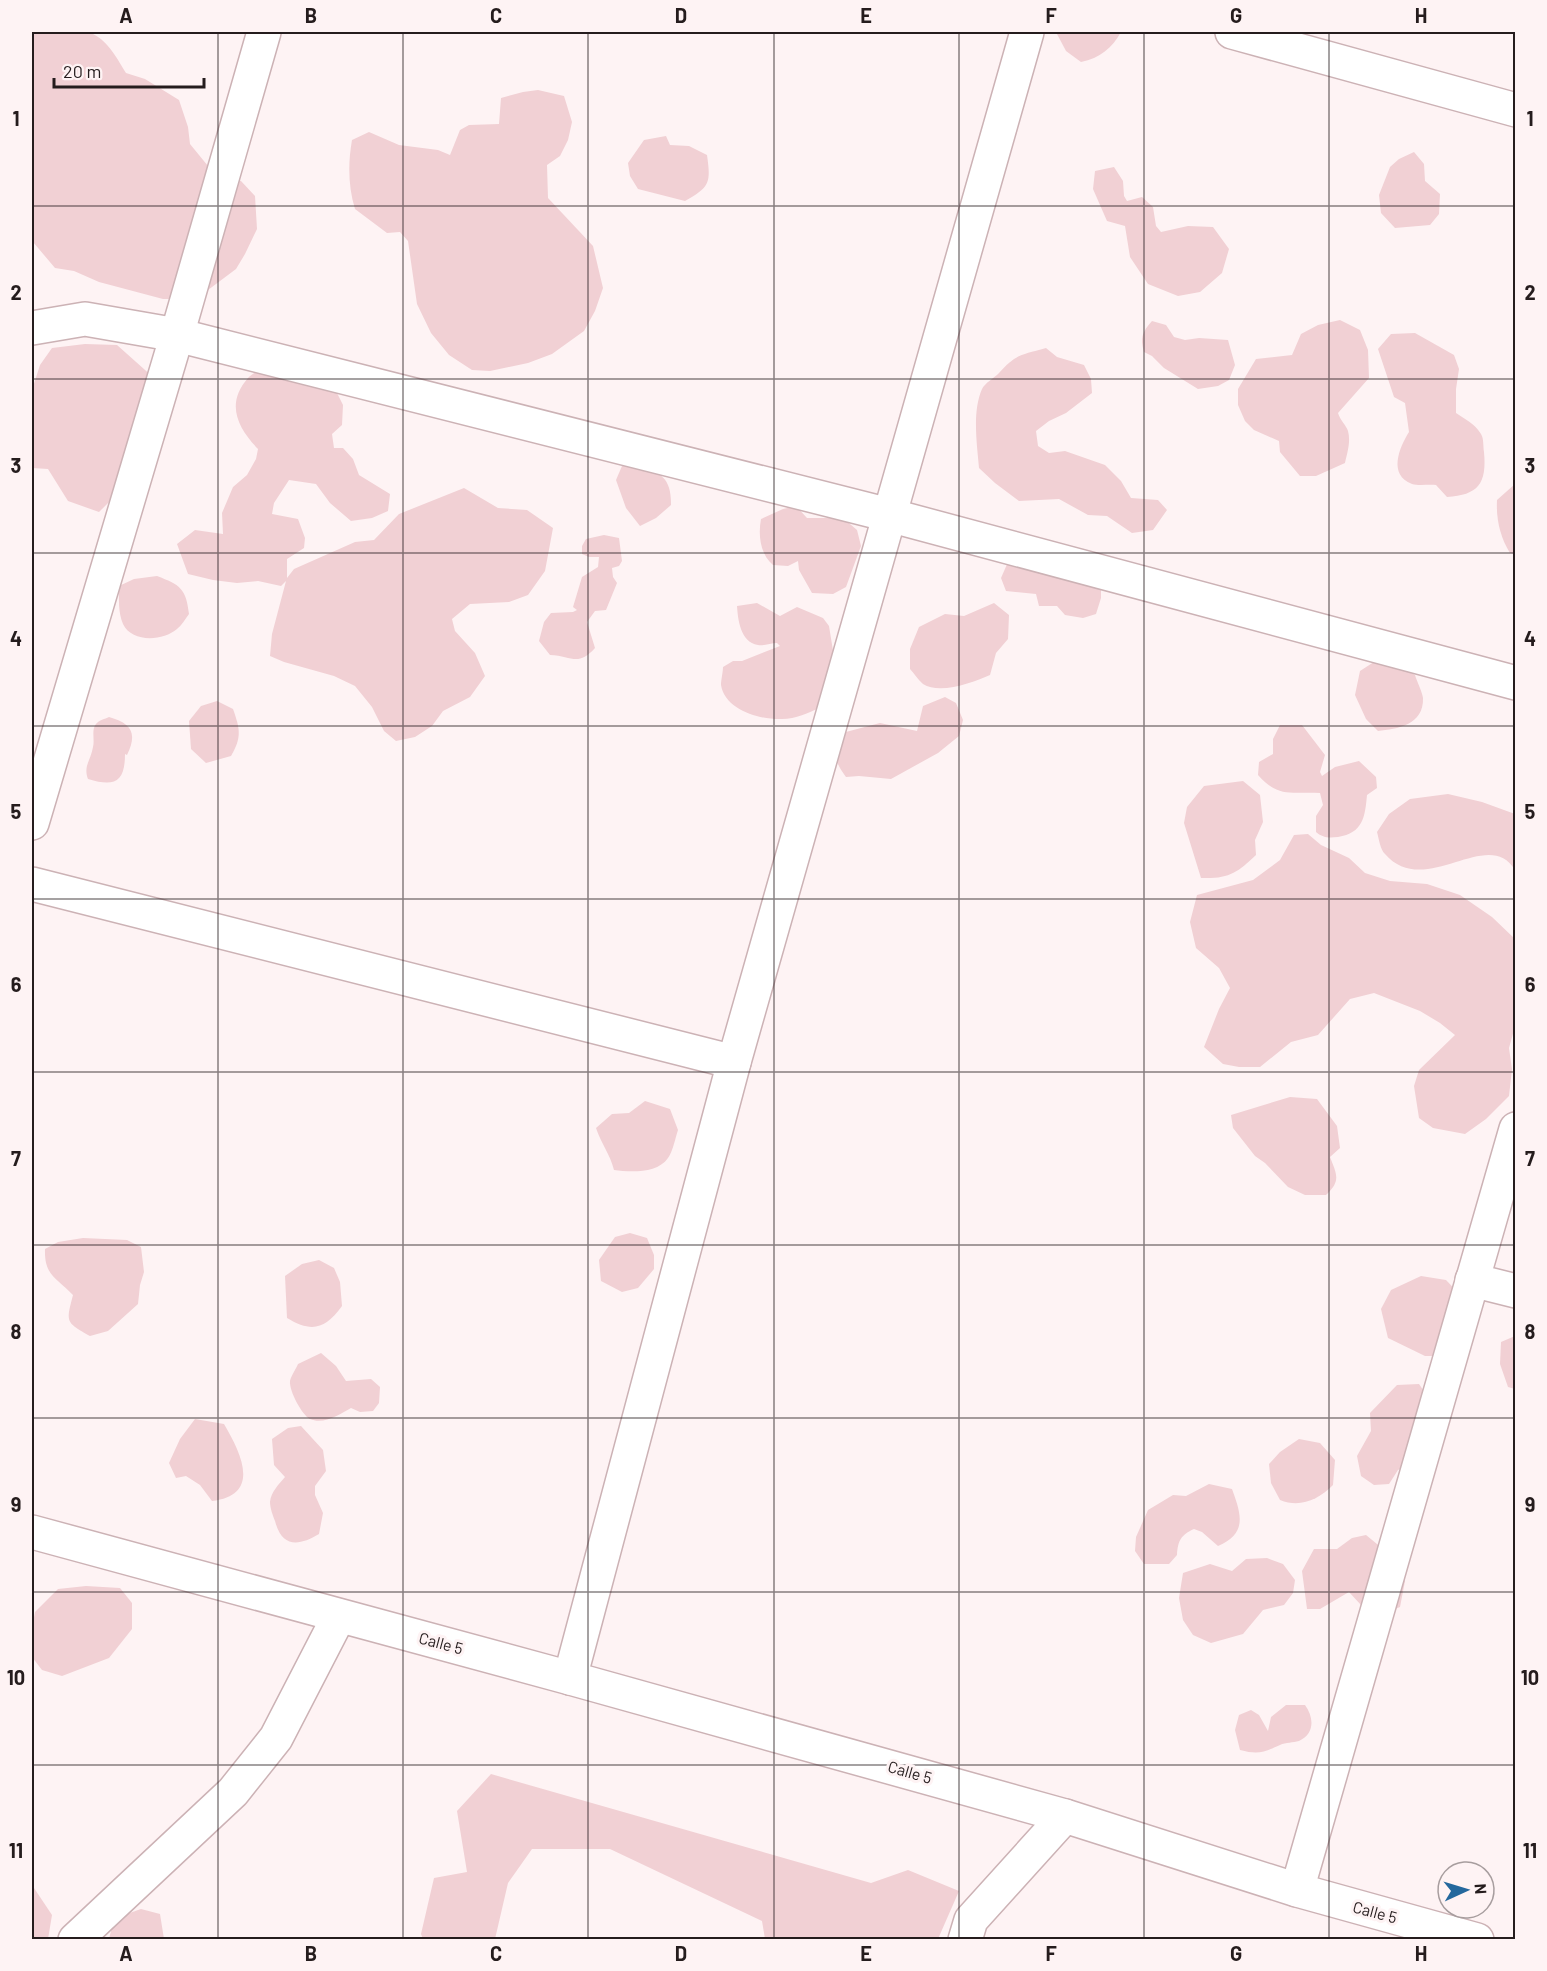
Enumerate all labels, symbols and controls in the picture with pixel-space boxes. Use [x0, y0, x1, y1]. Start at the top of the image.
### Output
text: A [119, 3, 133, 27]
text: B [305, 3, 317, 27]
text: C [490, 3, 502, 27]
text: D [675, 3, 687, 27]
text: E [860, 3, 872, 27]
text: F [1045, 3, 1057, 27]
text: G [1230, 3, 1242, 27]
text: H [1415, 3, 1427, 27]
scale bar [54, 51, 204, 89]
text: 20 m [63, 60, 101, 82]
text: 1 [12, 106, 20, 130]
text: 1 [1526, 106, 1534, 130]
text: 2 [10, 280, 22, 304]
text: 2 [1524, 280, 1536, 304]
text: 3 [11, 453, 21, 477]
text: 3 [1525, 453, 1535, 477]
text: 4 [10, 626, 22, 650]
text: 4 [1524, 626, 1536, 650]
text: 5 [11, 799, 22, 823]
text: 5 [1525, 799, 1536, 823]
text: 6 [11, 972, 22, 996]
text: 6 [1525, 972, 1536, 996]
text: 7 [11, 1146, 21, 1170]
text: 7 [1525, 1146, 1535, 1170]
text: 8 [11, 1319, 22, 1343]
text: 8 [1525, 1319, 1536, 1343]
text: 9 [11, 1492, 21, 1516]
text: 9 [1525, 1492, 1535, 1516]
street label: Calle 5 [417, 1628, 465, 1658]
text: 10 [7, 1665, 25, 1689]
text: 10 [1521, 1665, 1539, 1689]
street label: Calle 5 [886, 1756, 934, 1787]
text: 11 [9, 1838, 23, 1862]
text: 11 [1523, 1838, 1537, 1862]
north arrow [1436, 1860, 1496, 1920]
text: N [1472, 1883, 1491, 1895]
street label: Calle 5 [1351, 1897, 1399, 1927]
text: A [119, 1941, 133, 1965]
text: B [305, 1941, 317, 1965]
text: C [490, 1941, 502, 1965]
text: D [675, 1941, 687, 1965]
text: E [860, 1941, 872, 1965]
text: F [1045, 1941, 1057, 1965]
text: G [1230, 1941, 1242, 1965]
text: H [1415, 1941, 1427, 1965]

